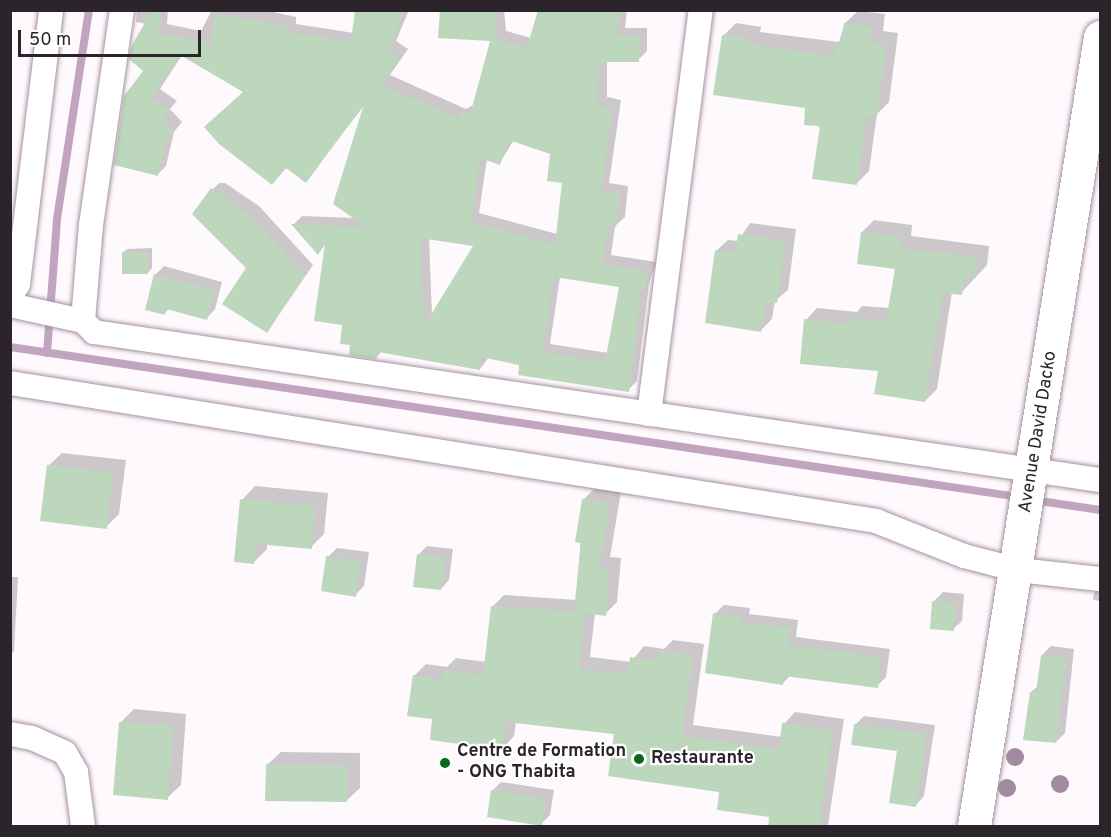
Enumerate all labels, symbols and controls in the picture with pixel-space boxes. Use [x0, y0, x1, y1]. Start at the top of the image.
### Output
scale bar [21, 18, 204, 56]
text: 50 m [29, 29, 71, 52]
street label: Avenue David Dacko [1016, 349, 1062, 515]
place label: Centre de Formation - ONG Thabita [457, 742, 626, 784]
place label: Restaurante [651, 748, 754, 770]
marker: Restaurante [632, 752, 646, 766]
marker: Centre de Formation - ONG Thabita [438, 756, 452, 770]

